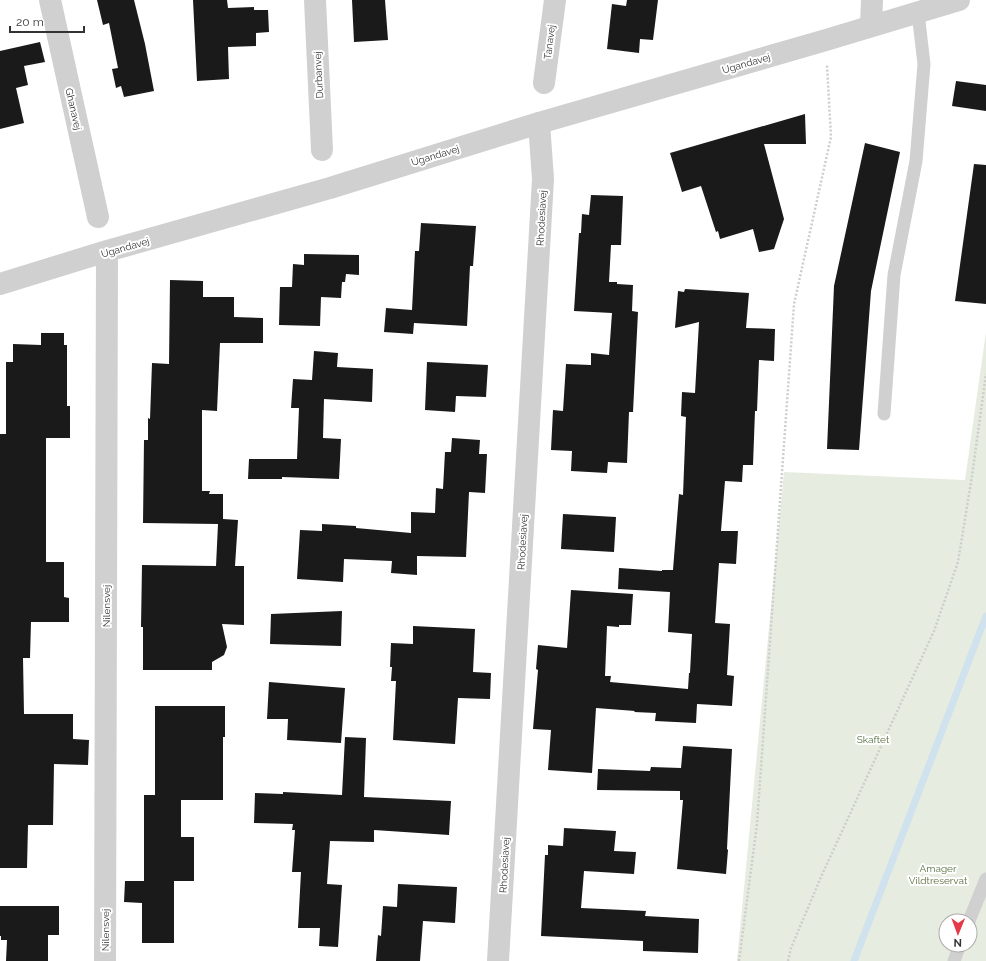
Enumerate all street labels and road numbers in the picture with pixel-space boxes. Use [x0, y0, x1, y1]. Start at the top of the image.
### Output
street label: Tanavej [542, 24, 557, 60]
street label: Durbanvej [312, 51, 325, 99]
street label: Ugandavej [721, 51, 772, 76]
street label: Ghanavej [63, 87, 84, 131]
street label: Ugandavej [410, 143, 461, 168]
street label: Rhodesiavej [535, 190, 548, 246]
street label: Ugandavej [100, 235, 151, 260]
street label: Rhodesiavej [516, 514, 529, 570]
street label: Nilensvej [101, 585, 112, 627]
street label: Rhodesiavej [498, 837, 511, 893]
street label: Nilensvej [100, 909, 111, 951]

